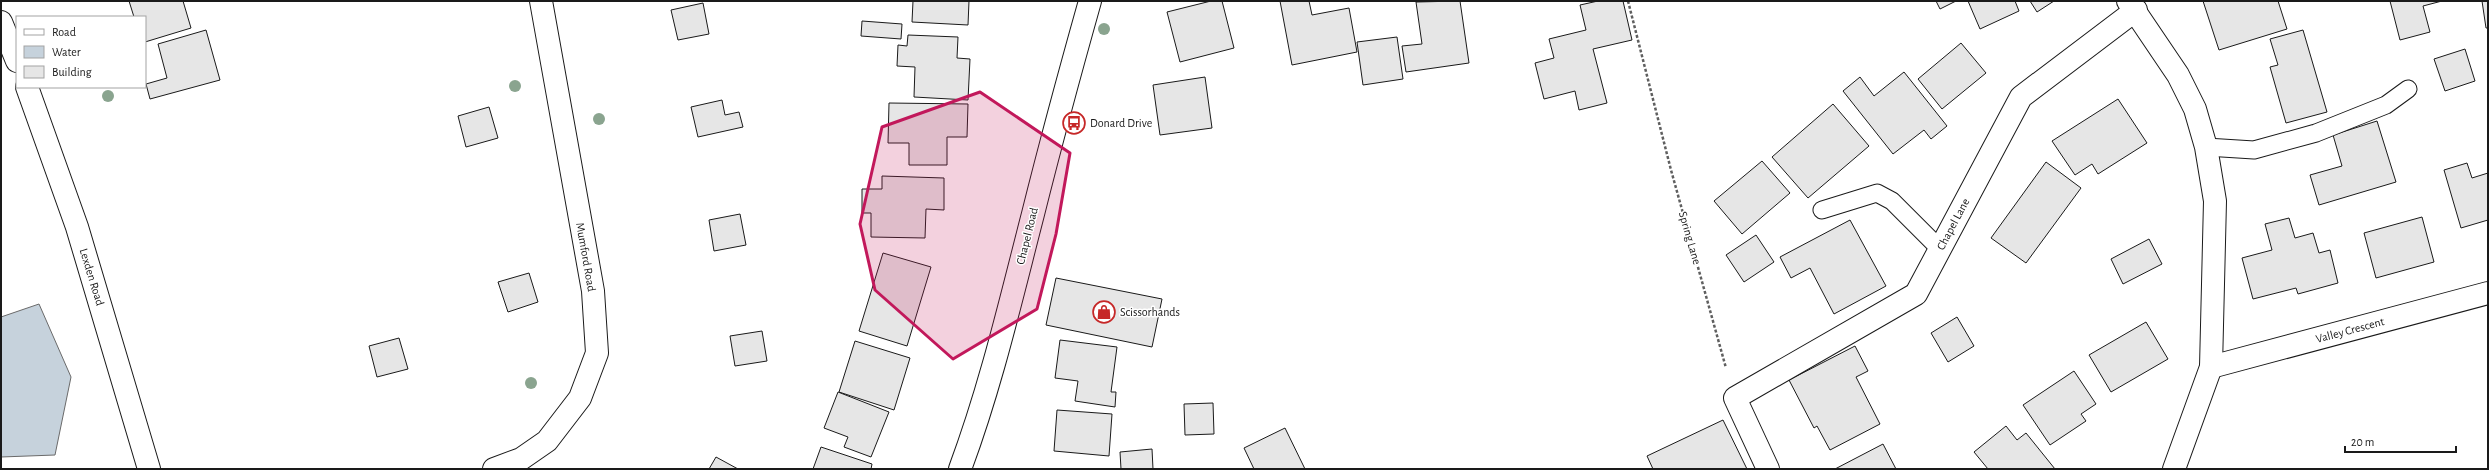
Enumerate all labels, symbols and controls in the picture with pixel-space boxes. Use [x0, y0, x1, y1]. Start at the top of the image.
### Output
legend [16, 16, 146, 88]
text: Road [52, 26, 76, 38]
text: Water [52, 46, 81, 58]
text: Building [52, 66, 92, 78]
bus stop icon: Donard Drive [1061, 110, 1087, 136]
place label: Donard Drive [1090, 117, 1152, 129]
street label: Chapel Lane [1934, 196, 1972, 252]
street label: Chapel Road [1014, 206, 1040, 266]
street label: Spring Lane [1677, 210, 1703, 266]
street label: Mumford Road [574, 222, 598, 292]
street label: Lexden Road [78, 247, 106, 307]
shop icon: Scissorhands [1091, 299, 1117, 325]
place label: Scissorhands [1120, 306, 1180, 318]
street label: Valley Crescent [2315, 315, 2386, 346]
scale bar [2345, 428, 2456, 454]
text: 20 m [2351, 436, 2374, 448]

